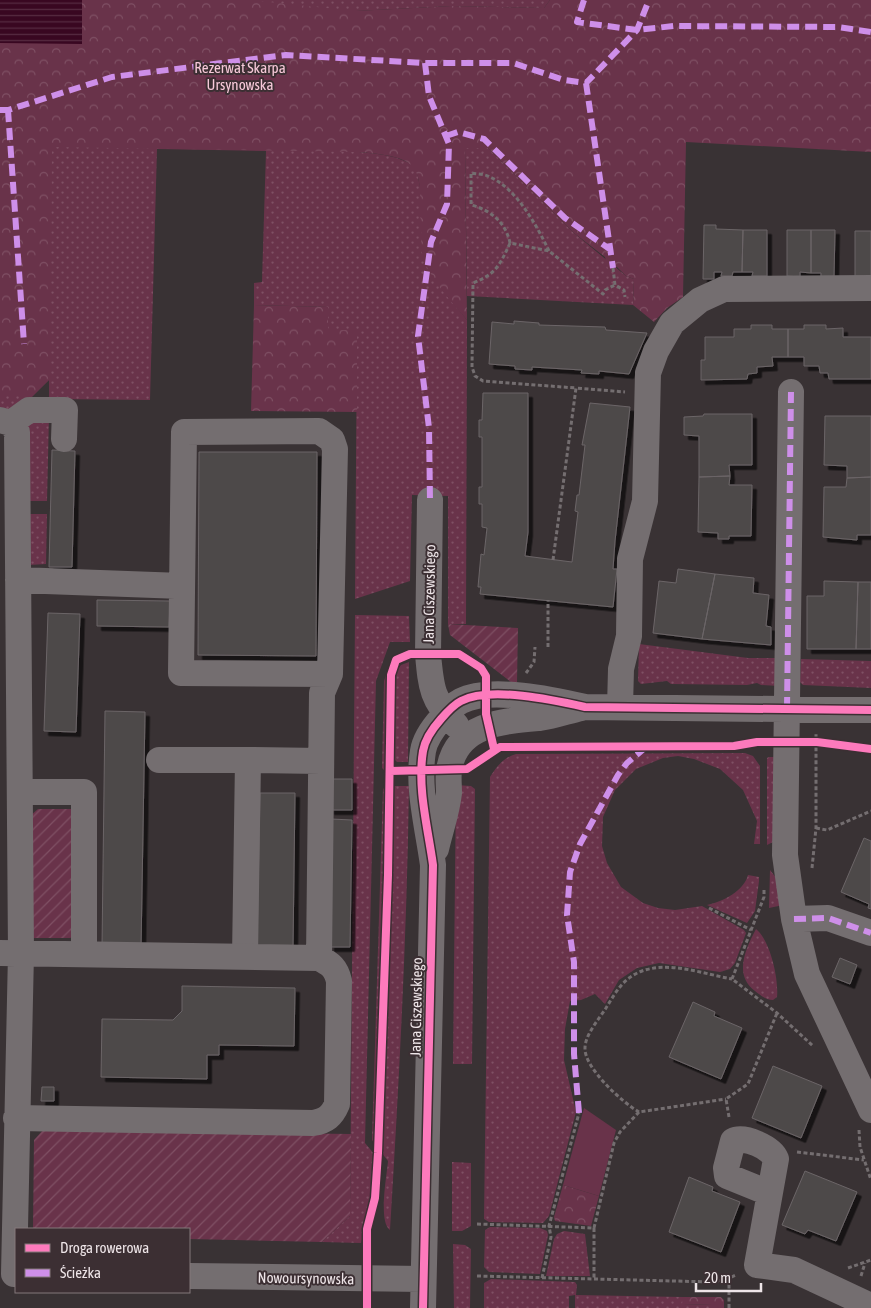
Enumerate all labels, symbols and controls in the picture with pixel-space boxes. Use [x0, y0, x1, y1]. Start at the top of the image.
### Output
park label: Rezerwat Skarpa Ursynowska [194, 59, 286, 93]
street label: Jana Ciszewskiego [420, 544, 438, 644]
street label: Jana Ciszewskiego [407, 957, 425, 1057]
legend [15, 1228, 190, 1293]
text: Droga rowerowa [60, 1239, 149, 1256]
scale bar [696, 1260, 761, 1292]
text: Ścieżka [60, 1264, 101, 1281]
street label: Nowoursynowska [257, 1269, 355, 1287]
text: 20 m [704, 1269, 731, 1286]

